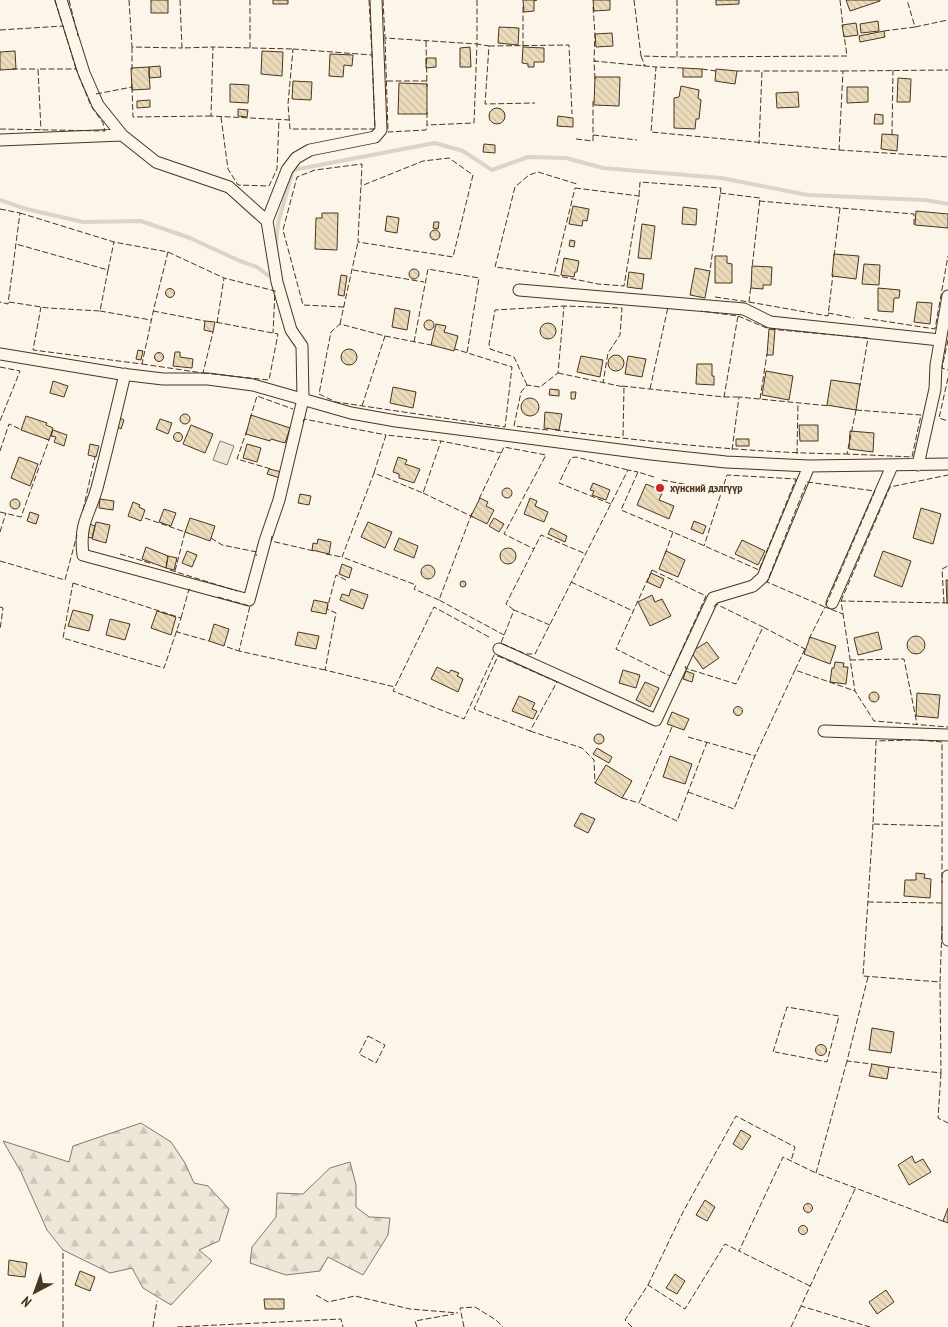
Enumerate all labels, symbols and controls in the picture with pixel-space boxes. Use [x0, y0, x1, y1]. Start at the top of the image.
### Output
place label: хүнсний дэлгүүр [670, 480, 743, 495]
marker: хүнсний дэлгүүр [654, 482, 666, 494]
north arrow [10, 1267, 60, 1317]
text: N [18, 1293, 35, 1311]

